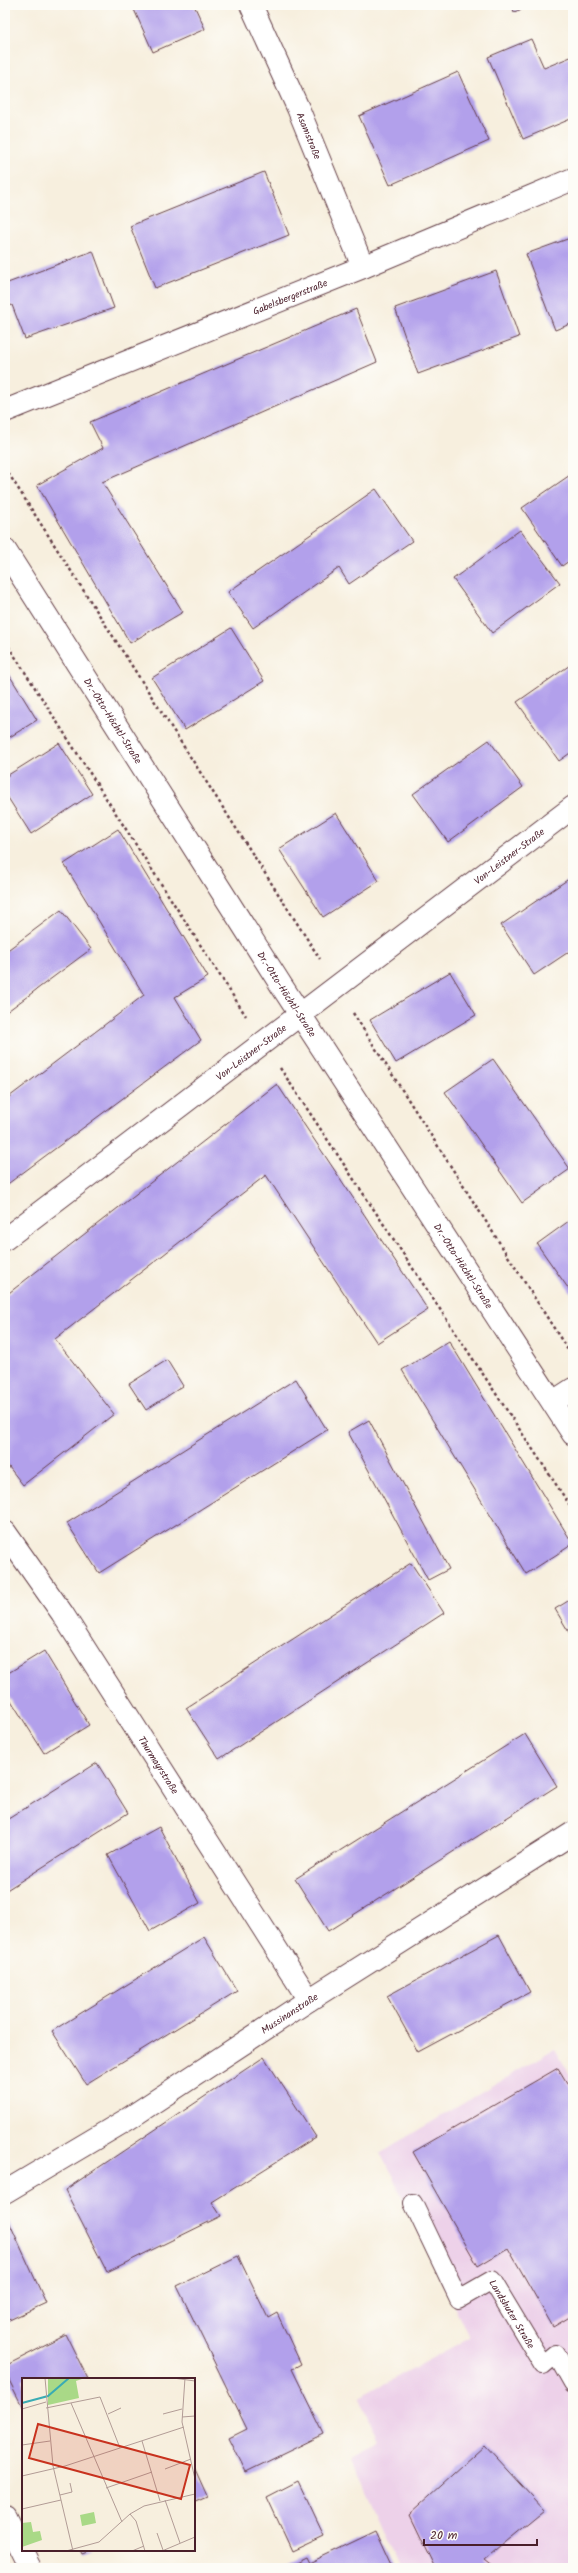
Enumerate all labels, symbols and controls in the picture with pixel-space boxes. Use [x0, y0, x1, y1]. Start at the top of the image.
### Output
street label: Asamstraße [292, 110, 325, 162]
street label: Gabelsbergerstraße [250, 275, 330, 320]
street label: Dr.-Otto-Höchtl-Straße [79, 675, 146, 768]
street label: Von-Leistner-Straße [471, 824, 549, 889]
street label: Dr.-Otto-Höchtl-Straße [253, 948, 320, 1041]
street label: Von-Leistner-Straße [213, 1020, 291, 1085]
street label: Dr.-Otto-Höchtl-Straße [429, 1220, 497, 1313]
street label: Thurmayrstraße [133, 1733, 183, 1798]
street label: Mussinanstraße [258, 1989, 322, 2039]
street label: Landshuter Straße [484, 2277, 539, 2352]
inset map [22, 2378, 195, 2551]
scale bar [424, 2521, 537, 2547]
text: 20 m [430, 2526, 458, 2545]

